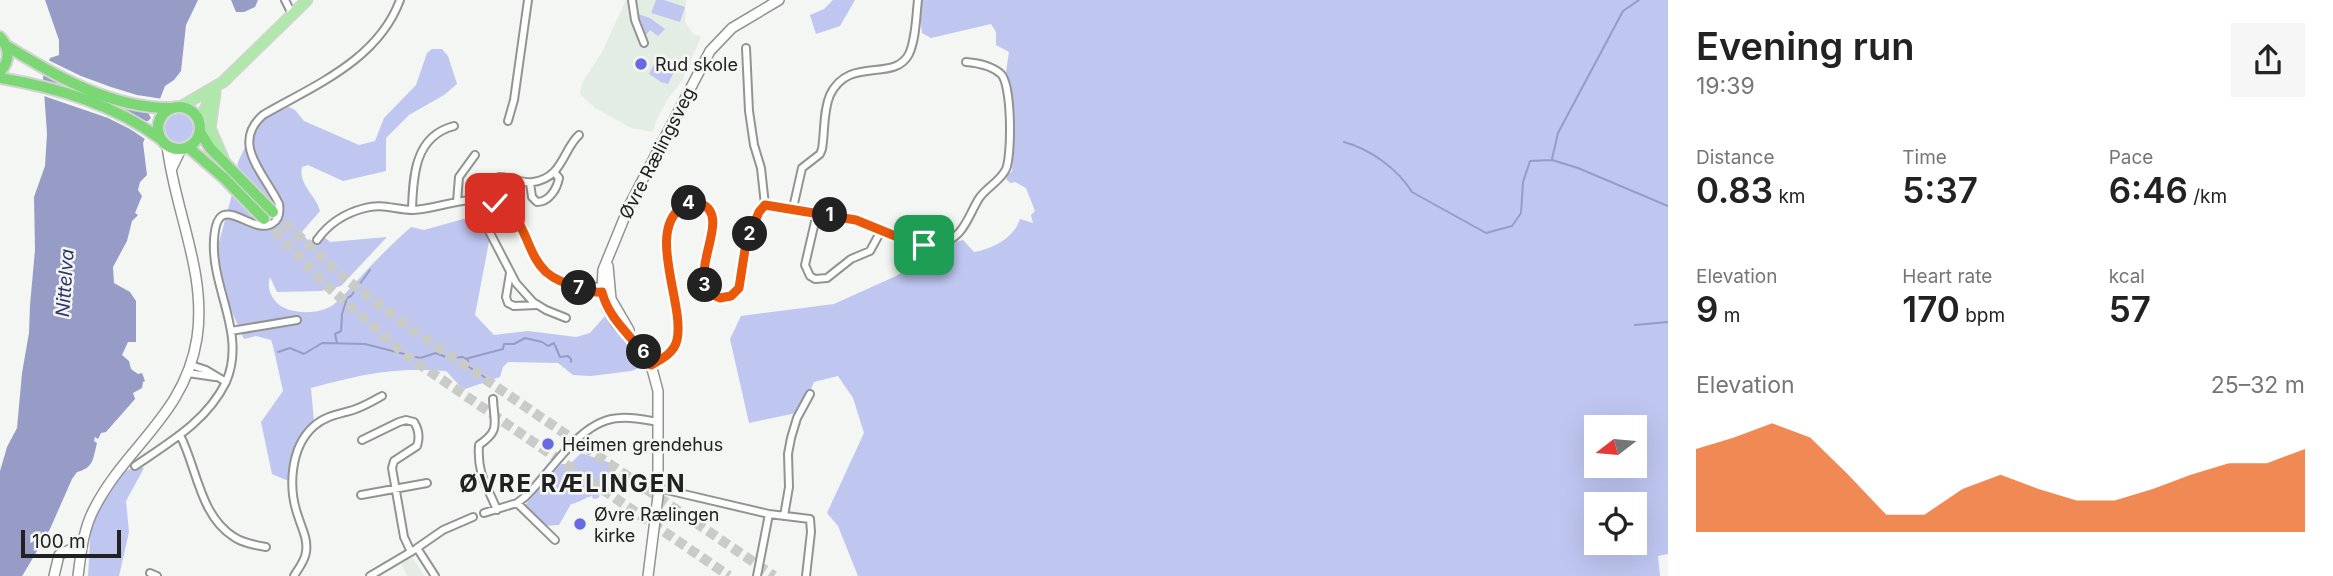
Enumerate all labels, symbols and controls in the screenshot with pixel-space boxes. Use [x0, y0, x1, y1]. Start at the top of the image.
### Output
text: Evening run [1696, 23, 1914, 69]
button: share [2231, 23, 2305, 97]
place label: Rud skole [655, 54, 738, 75]
marker: Rud skole [633, 56, 649, 72]
text: 19:39 [1696, 72, 1755, 100]
street label: Øvre Rælingsveg [615, 84, 699, 222]
text: Distance [1696, 146, 1774, 169]
text: Time [1902, 146, 1947, 169]
text: Pace [2109, 146, 2153, 169]
text: 0.83 [1696, 169, 1773, 211]
text: 5:37 [1902, 169, 1978, 211]
text: 6:46 [2109, 169, 2188, 211]
pin [465, 173, 525, 233]
icon: check [476, 184, 514, 222]
text: km [1773, 185, 1805, 208]
text: /km [2188, 185, 2227, 208]
pin: 4 [672, 186, 706, 220]
text: 4 [682, 191, 695, 214]
pin: 1 [812, 198, 848, 232]
text: 1 [825, 203, 834, 226]
pin [894, 215, 954, 275]
pin: 2 [732, 216, 768, 252]
text: 2 [744, 222, 755, 245]
icon: arrive [905, 226, 943, 264]
water label: Nittelva [51, 248, 79, 318]
text: Elevation [1696, 265, 1777, 288]
text: Heart rate [1902, 265, 1992, 288]
text: kcal [2109, 265, 2145, 288]
pin: 3 [688, 268, 722, 302]
pin: 7 [562, 270, 596, 306]
text: 3 [698, 273, 711, 296]
text: 7 [573, 276, 584, 299]
text: 9 [1696, 288, 1718, 330]
text: 170 [1902, 288, 1960, 330]
text: 57 [2109, 288, 2151, 330]
text: m [1718, 304, 1740, 327]
text: bpm [1960, 304, 2005, 327]
pin: 6 [626, 334, 662, 370]
text: 6 [637, 340, 650, 363]
text: Elevation [1696, 371, 1795, 399]
text: 25–32 m [2211, 371, 2305, 399]
north arrow [1584, 415, 1647, 478]
map controls [1584, 415, 1647, 555]
place label: Heimen grendehus [562, 434, 723, 455]
marker: Heimen grendehus [540, 436, 556, 452]
district label: ØVRE RÆLINGEN [459, 469, 687, 498]
button: locate [1584, 492, 1647, 555]
place label: Øvre Rælingen kirke [594, 504, 719, 546]
marker: Øvre Rælingen kirke [572, 516, 588, 532]
scale bar [21, 527, 121, 559]
text: 100 m [32, 530, 86, 553]

